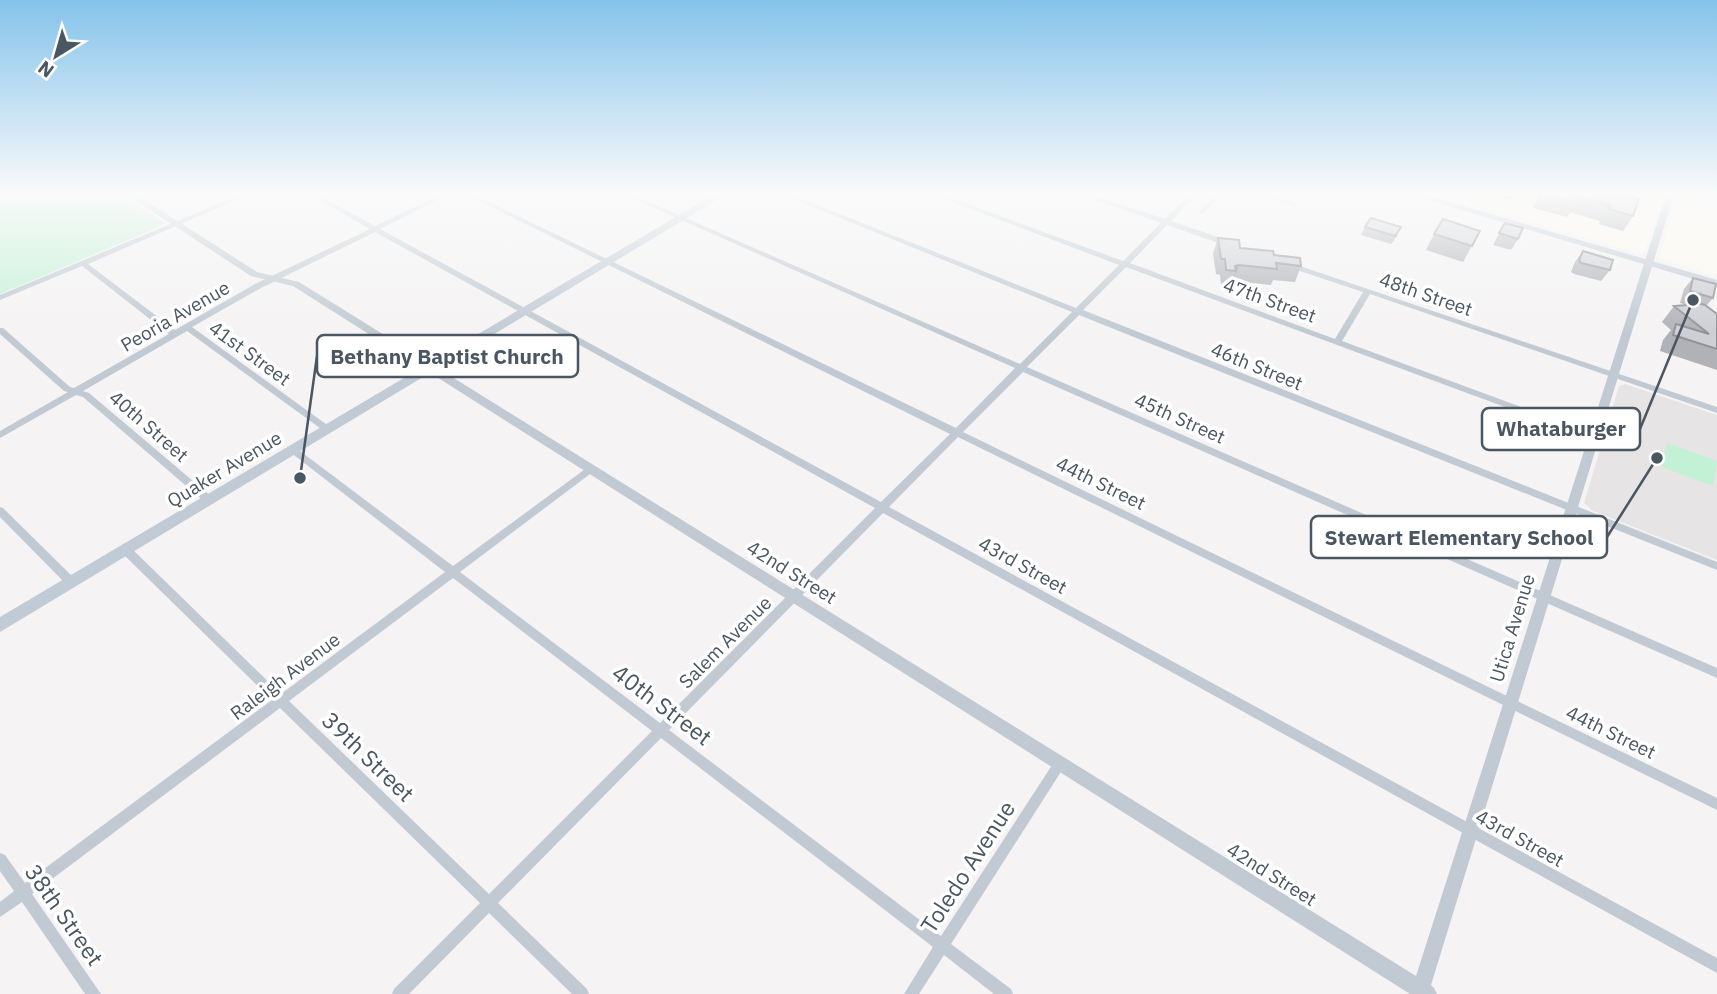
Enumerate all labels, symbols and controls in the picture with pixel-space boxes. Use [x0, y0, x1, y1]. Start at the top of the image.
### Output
north arrow [21, 21, 91, 91]
text: N [33, 56, 58, 83]
street label: 48th Street [1376, 267, 1476, 321]
street label: 47th Street [1220, 272, 1320, 328]
street label: Peoria Avenue [116, 275, 234, 357]
street label: 41st Street [204, 315, 296, 391]
callout: Bethany Baptist Church [317, 335, 578, 377]
street label: 46th Street [1208, 337, 1306, 395]
text: Bethany Baptist Church [330, 342, 564, 370]
street label: 40th Street [105, 385, 193, 467]
street label: 45th Street [1131, 387, 1229, 449]
callout: Whataburger [1482, 408, 1640, 450]
text: Whataburger [1496, 414, 1627, 442]
street label: Quaker Avenue [162, 425, 286, 513]
street label: 44th Street [1052, 451, 1150, 515]
callout: Stewart Elementary School [1311, 516, 1607, 558]
text: Stewart Elementary School [1325, 523, 1593, 551]
street label: 43rd Street [975, 531, 1071, 599]
street label: 42nd Street [743, 535, 841, 609]
street label: Utica Avenue [1484, 571, 1540, 685]
street label: Salem Avenue [674, 591, 776, 693]
street label: Raleigh Avenue [225, 627, 345, 725]
street label: 40th Street [607, 657, 718, 751]
street label: 44th Street [1562, 700, 1660, 764]
street label: 39th Street [316, 705, 421, 808]
street label: Toledo Avenue [913, 795, 1021, 938]
street label: 43rd Street [1472, 804, 1568, 872]
street label: 42nd Street [1223, 837, 1321, 911]
street label: 38th Street [19, 858, 111, 971]

